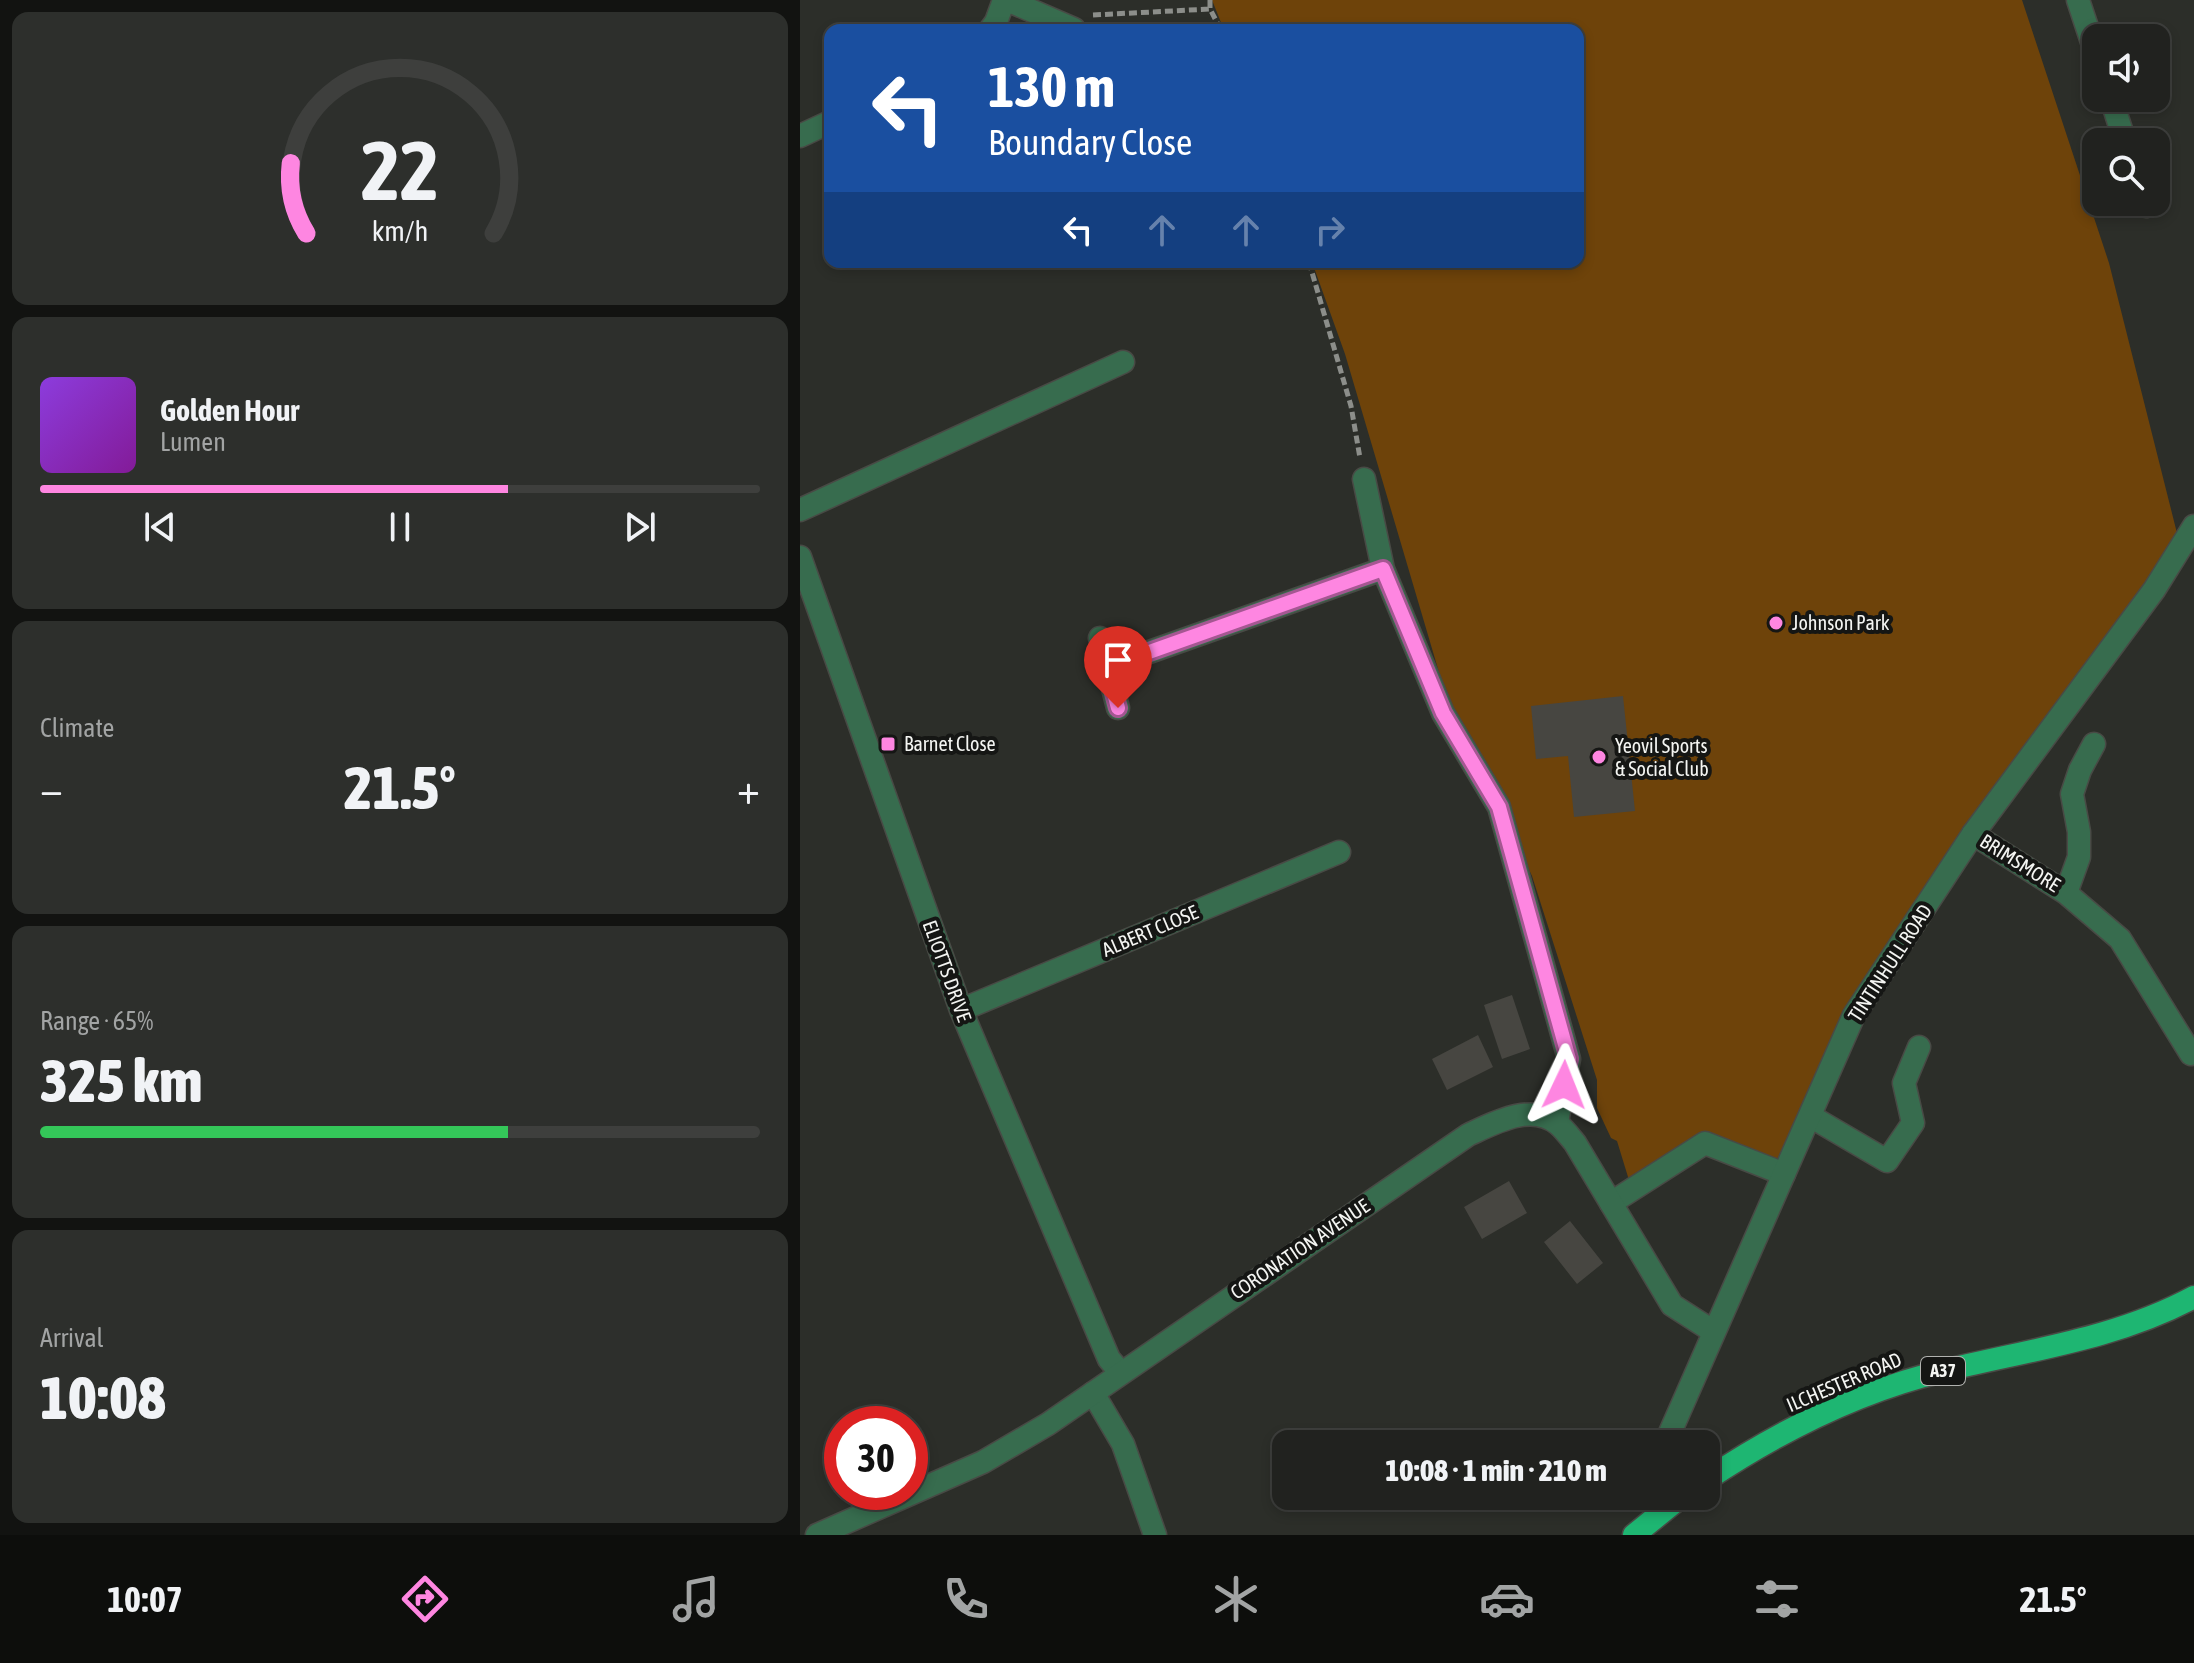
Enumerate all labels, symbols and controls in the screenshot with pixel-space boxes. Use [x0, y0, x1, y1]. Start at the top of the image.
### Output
map controls [2082, 24, 2170, 216]
button: sound [2082, 24, 2170, 112]
text: 130 m [988, 55, 1115, 119]
icon: left [856, 56, 960, 160]
text: Boundary Close [988, 121, 1192, 163]
text: 22 [361, 122, 439, 218]
button: search [2082, 128, 2170, 216]
icon: left [1056, 208, 1100, 252]
icon: ahead [1140, 208, 1184, 252]
icon: ahead [1224, 208, 1268, 252]
icon: right [1308, 208, 1352, 252]
text: km/h [372, 214, 428, 247]
text: Golden Hour [160, 393, 299, 427]
text: Lumen [160, 427, 226, 457]
icon: previous [138, 505, 182, 549]
icon: pause [378, 505, 422, 549]
icon: next [618, 505, 662, 549]
place label: Johnson Park [1792, 611, 1890, 634]
marker: Johnson Park [1767, 614, 1785, 632]
pin [1084, 626, 1152, 708]
icon: arrive [1096, 638, 1140, 682]
text: Climate [40, 713, 114, 743]
place label: Barnet Close [904, 732, 996, 755]
place label: Yeovil Sports & Social Club [1615, 734, 1709, 780]
marker: Barnet Close [879, 735, 897, 753]
marker: Yeovil Sports & Social Club [1590, 748, 1608, 766]
text: 21.5° [344, 753, 456, 822]
text: − [40, 763, 63, 813]
text: + [737, 763, 760, 813]
street label: BRIMSMORE [1976, 829, 2065, 896]
street label: ALBERT CLOSE [1098, 900, 1202, 961]
street label: TINTINHULL ROAD [1843, 900, 1936, 1026]
street label: ELIOTTS DRIVE [919, 917, 977, 1025]
text: Range · 65% [40, 1006, 153, 1036]
position arrow [1522, 1043, 1606, 1127]
text: 325 km [40, 1046, 202, 1115]
street label: CORONATION AVENUE [1226, 1193, 1374, 1304]
text: Arrival [40, 1323, 104, 1353]
street label: ILCHESTER ROAD [1783, 1347, 1905, 1416]
road number: A37 [1921, 1357, 1965, 1385]
text: 10:08 [40, 1363, 166, 1432]
speed limit sign: 30 [824, 1406, 928, 1510]
text: 10:08 · 1 min · 210 m [1385, 1453, 1607, 1487]
icon: directions [397, 1571, 453, 1627]
icon: music [668, 1571, 724, 1627]
icon: phone [938, 1571, 994, 1627]
icon: climate [1208, 1571, 1264, 1627]
icon: car [1479, 1571, 1535, 1627]
icon: filters [1749, 1571, 1805, 1627]
text: 10:07 [107, 1578, 183, 1620]
text: 21.5° [2020, 1578, 2087, 1620]

